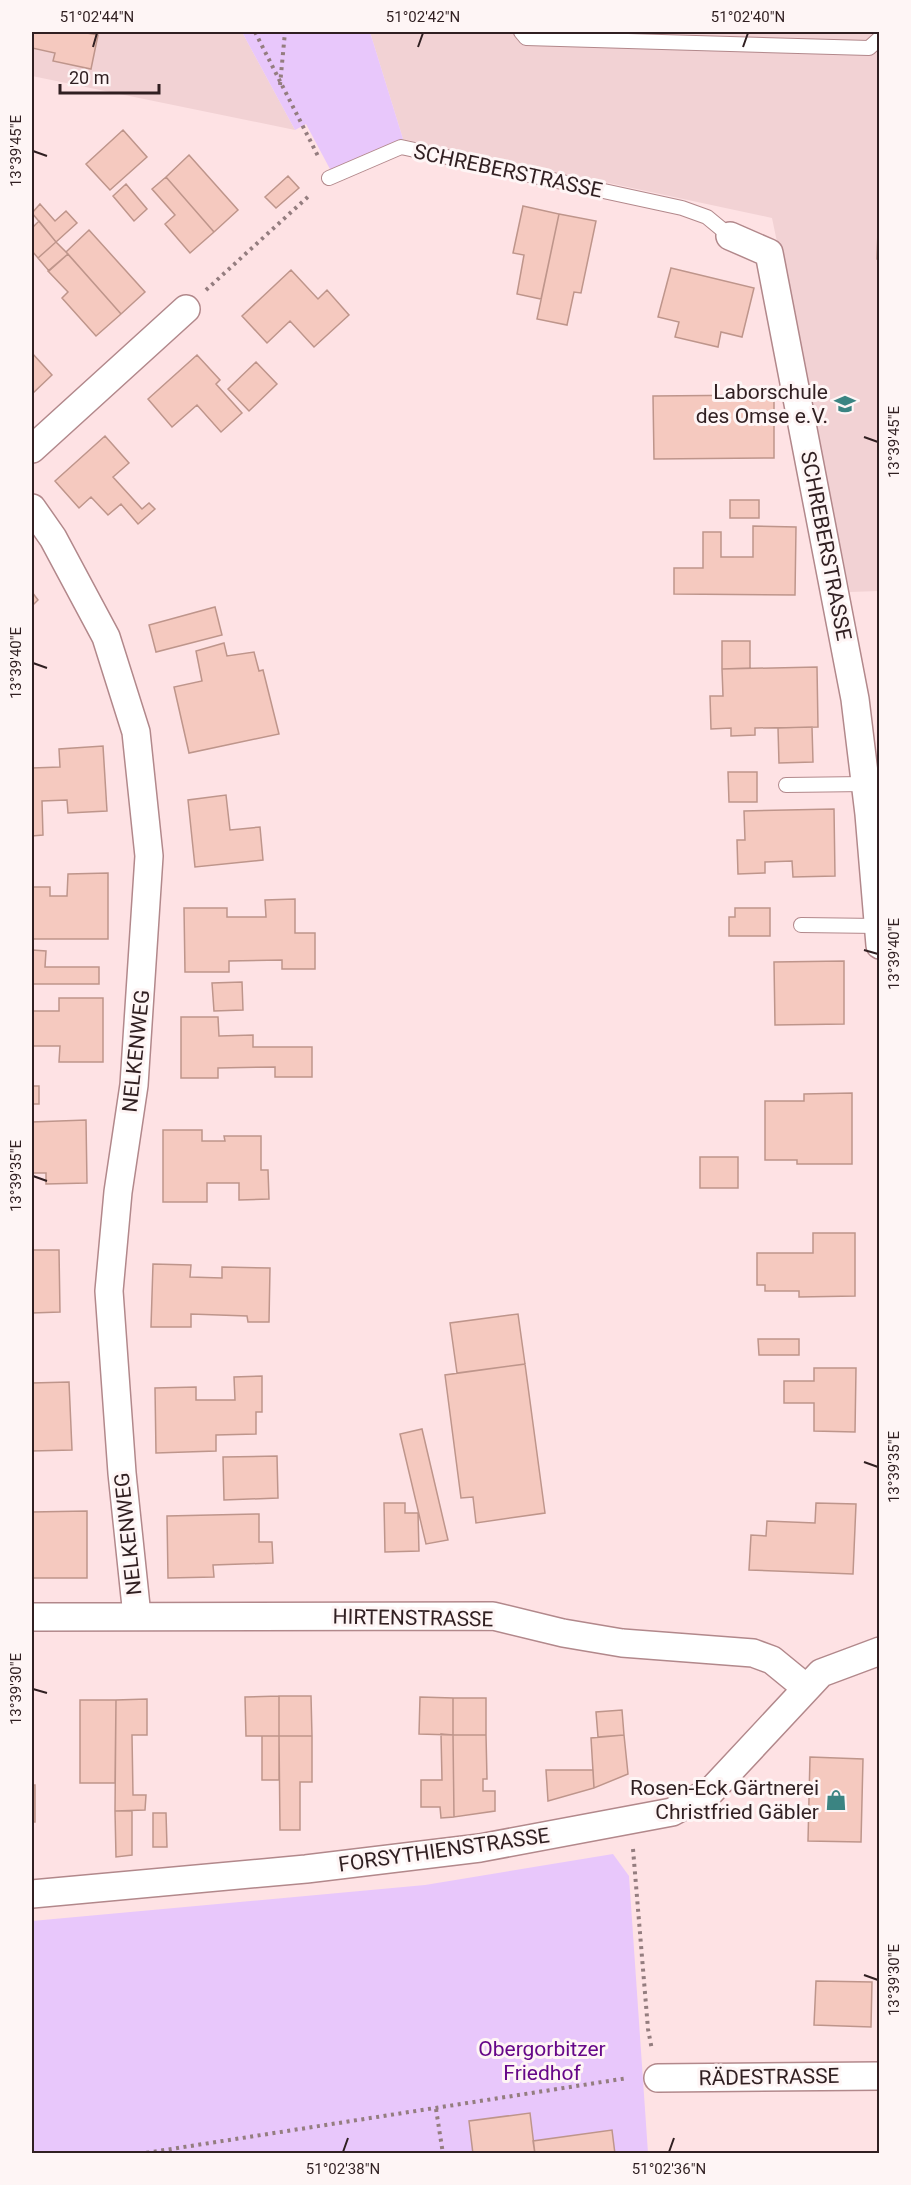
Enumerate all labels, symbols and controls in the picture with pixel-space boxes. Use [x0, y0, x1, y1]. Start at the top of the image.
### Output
text: 51°02'44"N [60, 8, 134, 26]
text: 51°02'42"N [386, 8, 460, 26]
text: 51°02'40"N [711, 8, 785, 26]
scale bar [60, 57, 159, 95]
text: 20 m [69, 67, 109, 88]
text: 13°39'45"E [7, 114, 25, 187]
street label: SCHREBERSTRASSE [411, 139, 605, 203]
place label: Laborschule des Omse e.V. [696, 380, 828, 428]
school or university icon: Laborschule des Omse e.V. [833, 392, 857, 416]
text: 13°39'45"E [885, 405, 903, 478]
street label: SCHREBERSTRASSE [796, 449, 856, 643]
text: 13°39'40"E [7, 626, 25, 699]
text: 13°39'40"E [885, 917, 903, 990]
street label: NELKENWEG [118, 988, 154, 1114]
text: 13°39'35"E [7, 1139, 25, 1212]
text: 13°39'35"E [885, 1430, 903, 1503]
street label: NELKENWEG [110, 1471, 146, 1597]
street label: HIRTENSTRASSE [332, 1605, 494, 1631]
text: 13°39'30"E [7, 1652, 25, 1725]
place label: Rosen-Eck Gärtnerei Christfried Gäbler [630, 1776, 819, 1824]
shop icon: Rosen-Eck Gärtnerei Christfried Gäbler [824, 1788, 848, 1812]
street label: FORSYTHIENSTRASSE [337, 1823, 551, 1877]
text: 13°39'30"E [885, 1943, 903, 2016]
park label: Obergorbitzer Friedhof [478, 2037, 606, 2085]
street label: RÄDESTRASSE [698, 2064, 840, 2090]
text: 51°02'38"N [306, 2160, 380, 2178]
text: 51°02'36"N [632, 2160, 706, 2178]

